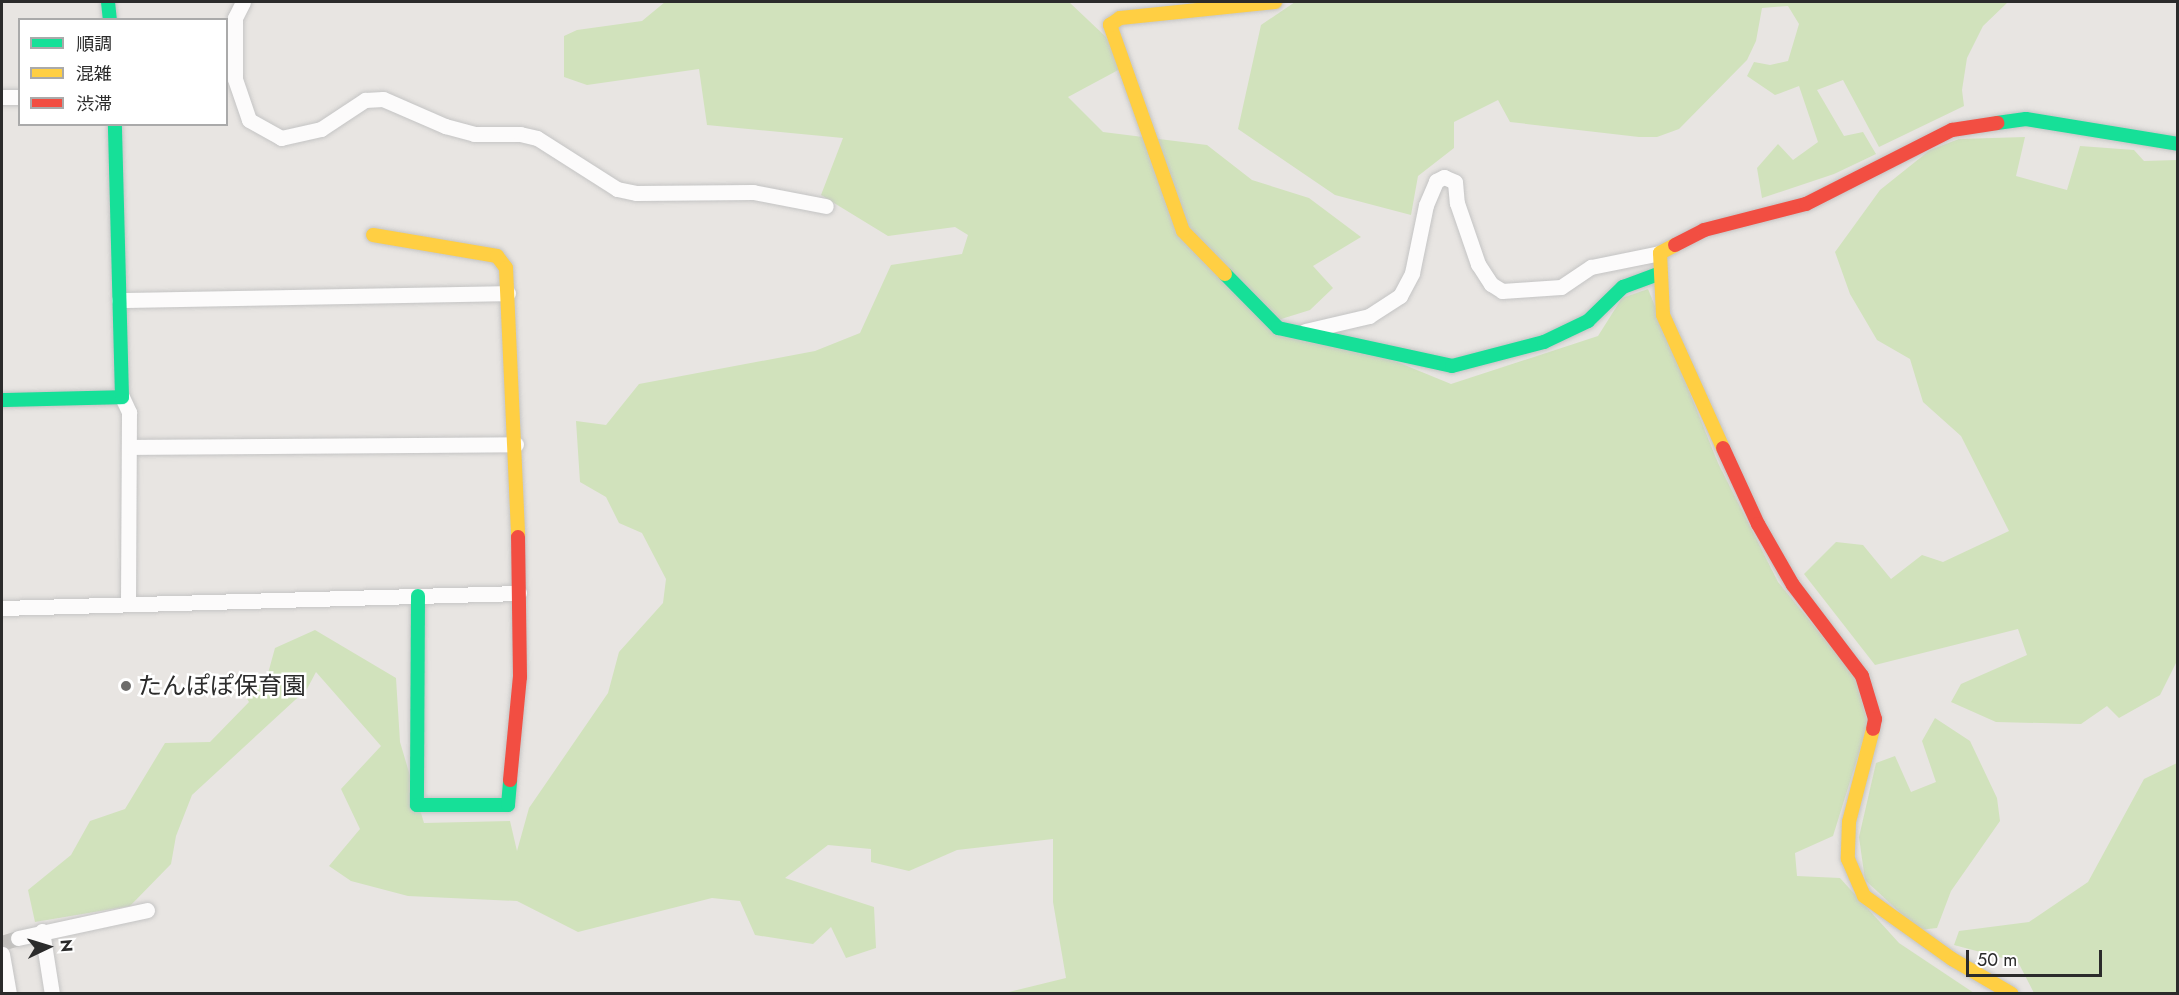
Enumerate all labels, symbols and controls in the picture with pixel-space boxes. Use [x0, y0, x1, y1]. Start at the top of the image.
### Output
legend [18, 18, 228, 126]
text: 順調 [76, 31, 112, 57]
text: 混雑 [76, 61, 112, 87]
text: 渋滞 [76, 91, 112, 117]
place label: たんぽぽ保育園 [138, 672, 306, 700]
marker: たんぽぽ保育園 [119, 679, 133, 693]
north arrow [18, 917, 78, 977]
scale bar [1969, 938, 2106, 976]
text: N [55, 939, 78, 953]
text: 50 m [1977, 947, 2017, 973]

